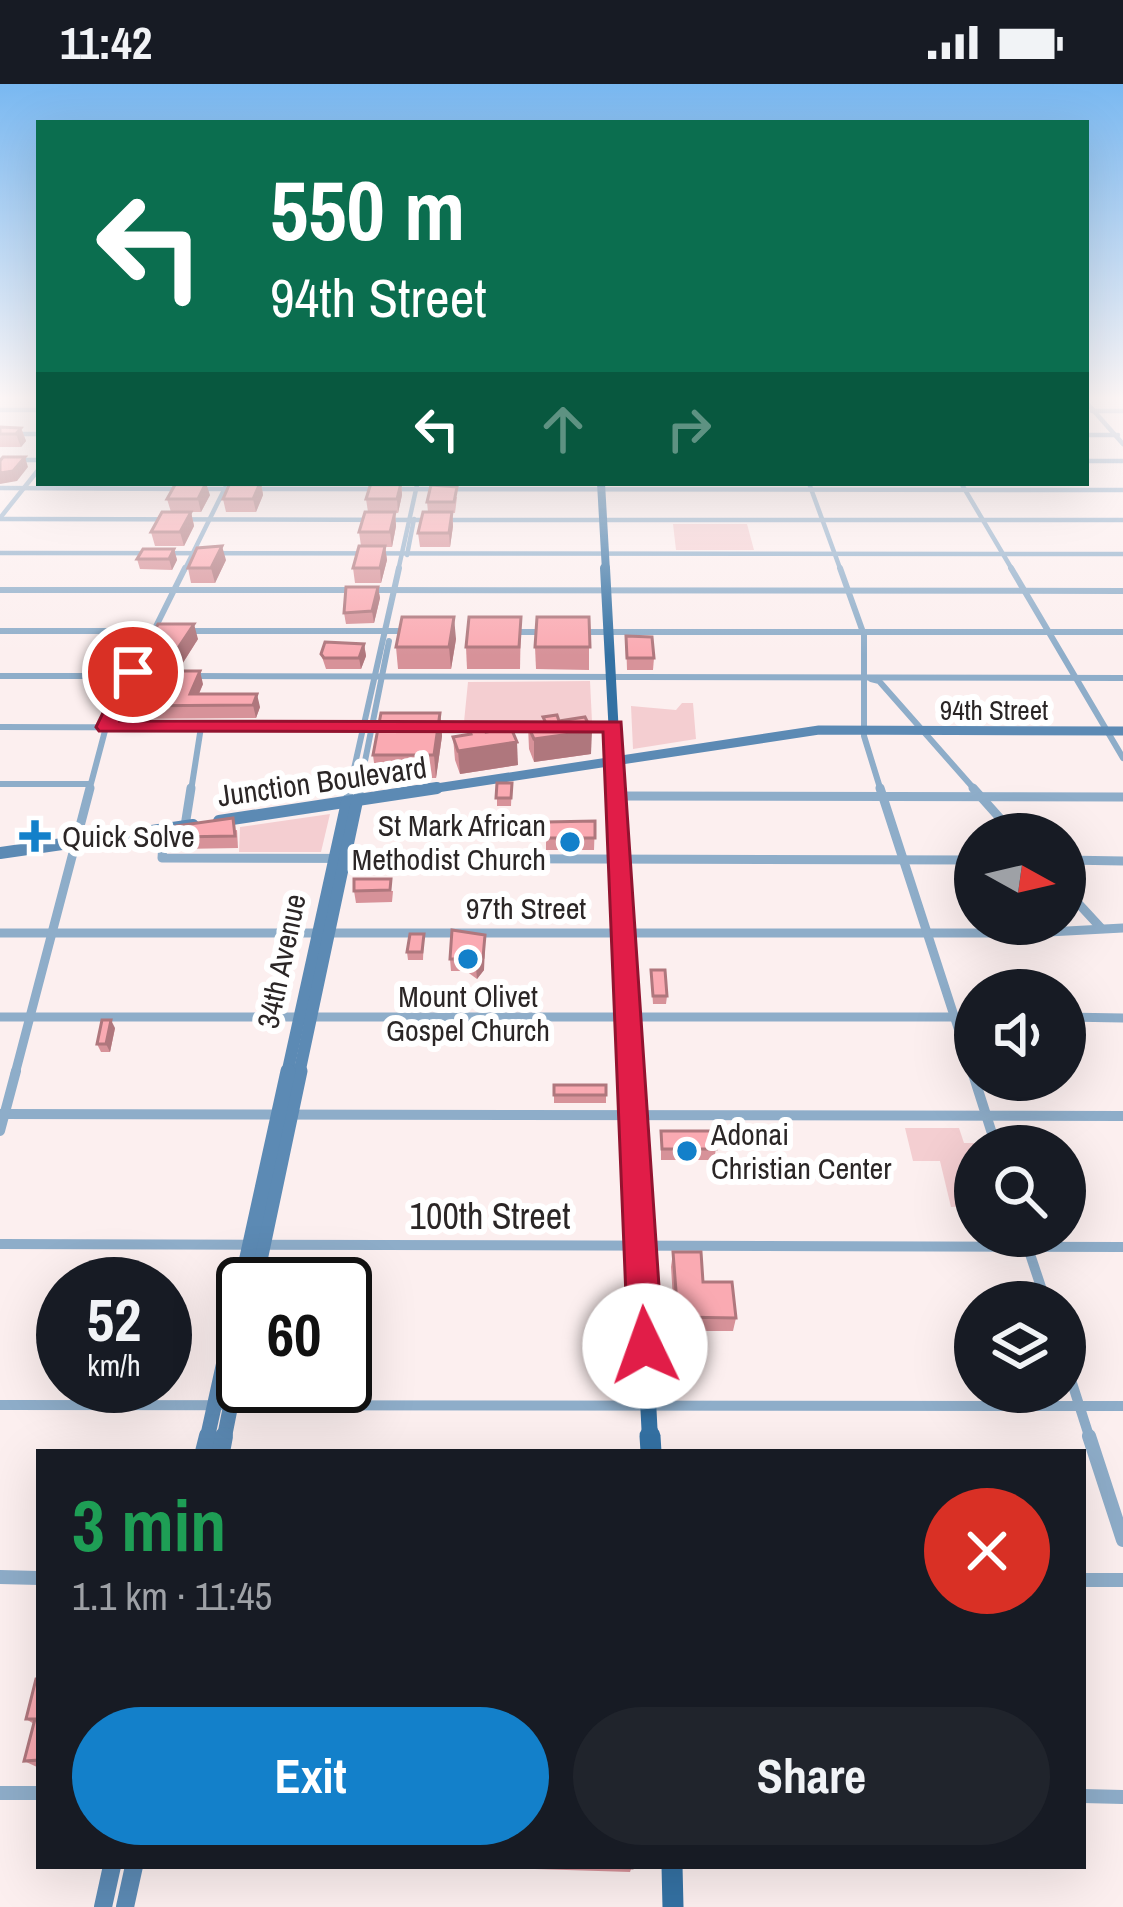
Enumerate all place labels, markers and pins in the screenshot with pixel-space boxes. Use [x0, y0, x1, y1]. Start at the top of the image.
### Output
pin [82, 621, 184, 723]
place label: St Mark African Methodist Church [352, 805, 546, 879]
place label: Quick Solve [62, 816, 195, 856]
marker: Quick Solve [19, 820, 51, 852]
marker: St Mark African Methodist Church [557, 829, 583, 855]
marker: Mount Olivet Gospel Church [455, 946, 481, 972]
place label: Mount Olivet Gospel Church [386, 976, 550, 1050]
place label: Adonai Christian Center [710, 1114, 892, 1188]
marker: Adonai Christian Center [674, 1138, 700, 1164]

